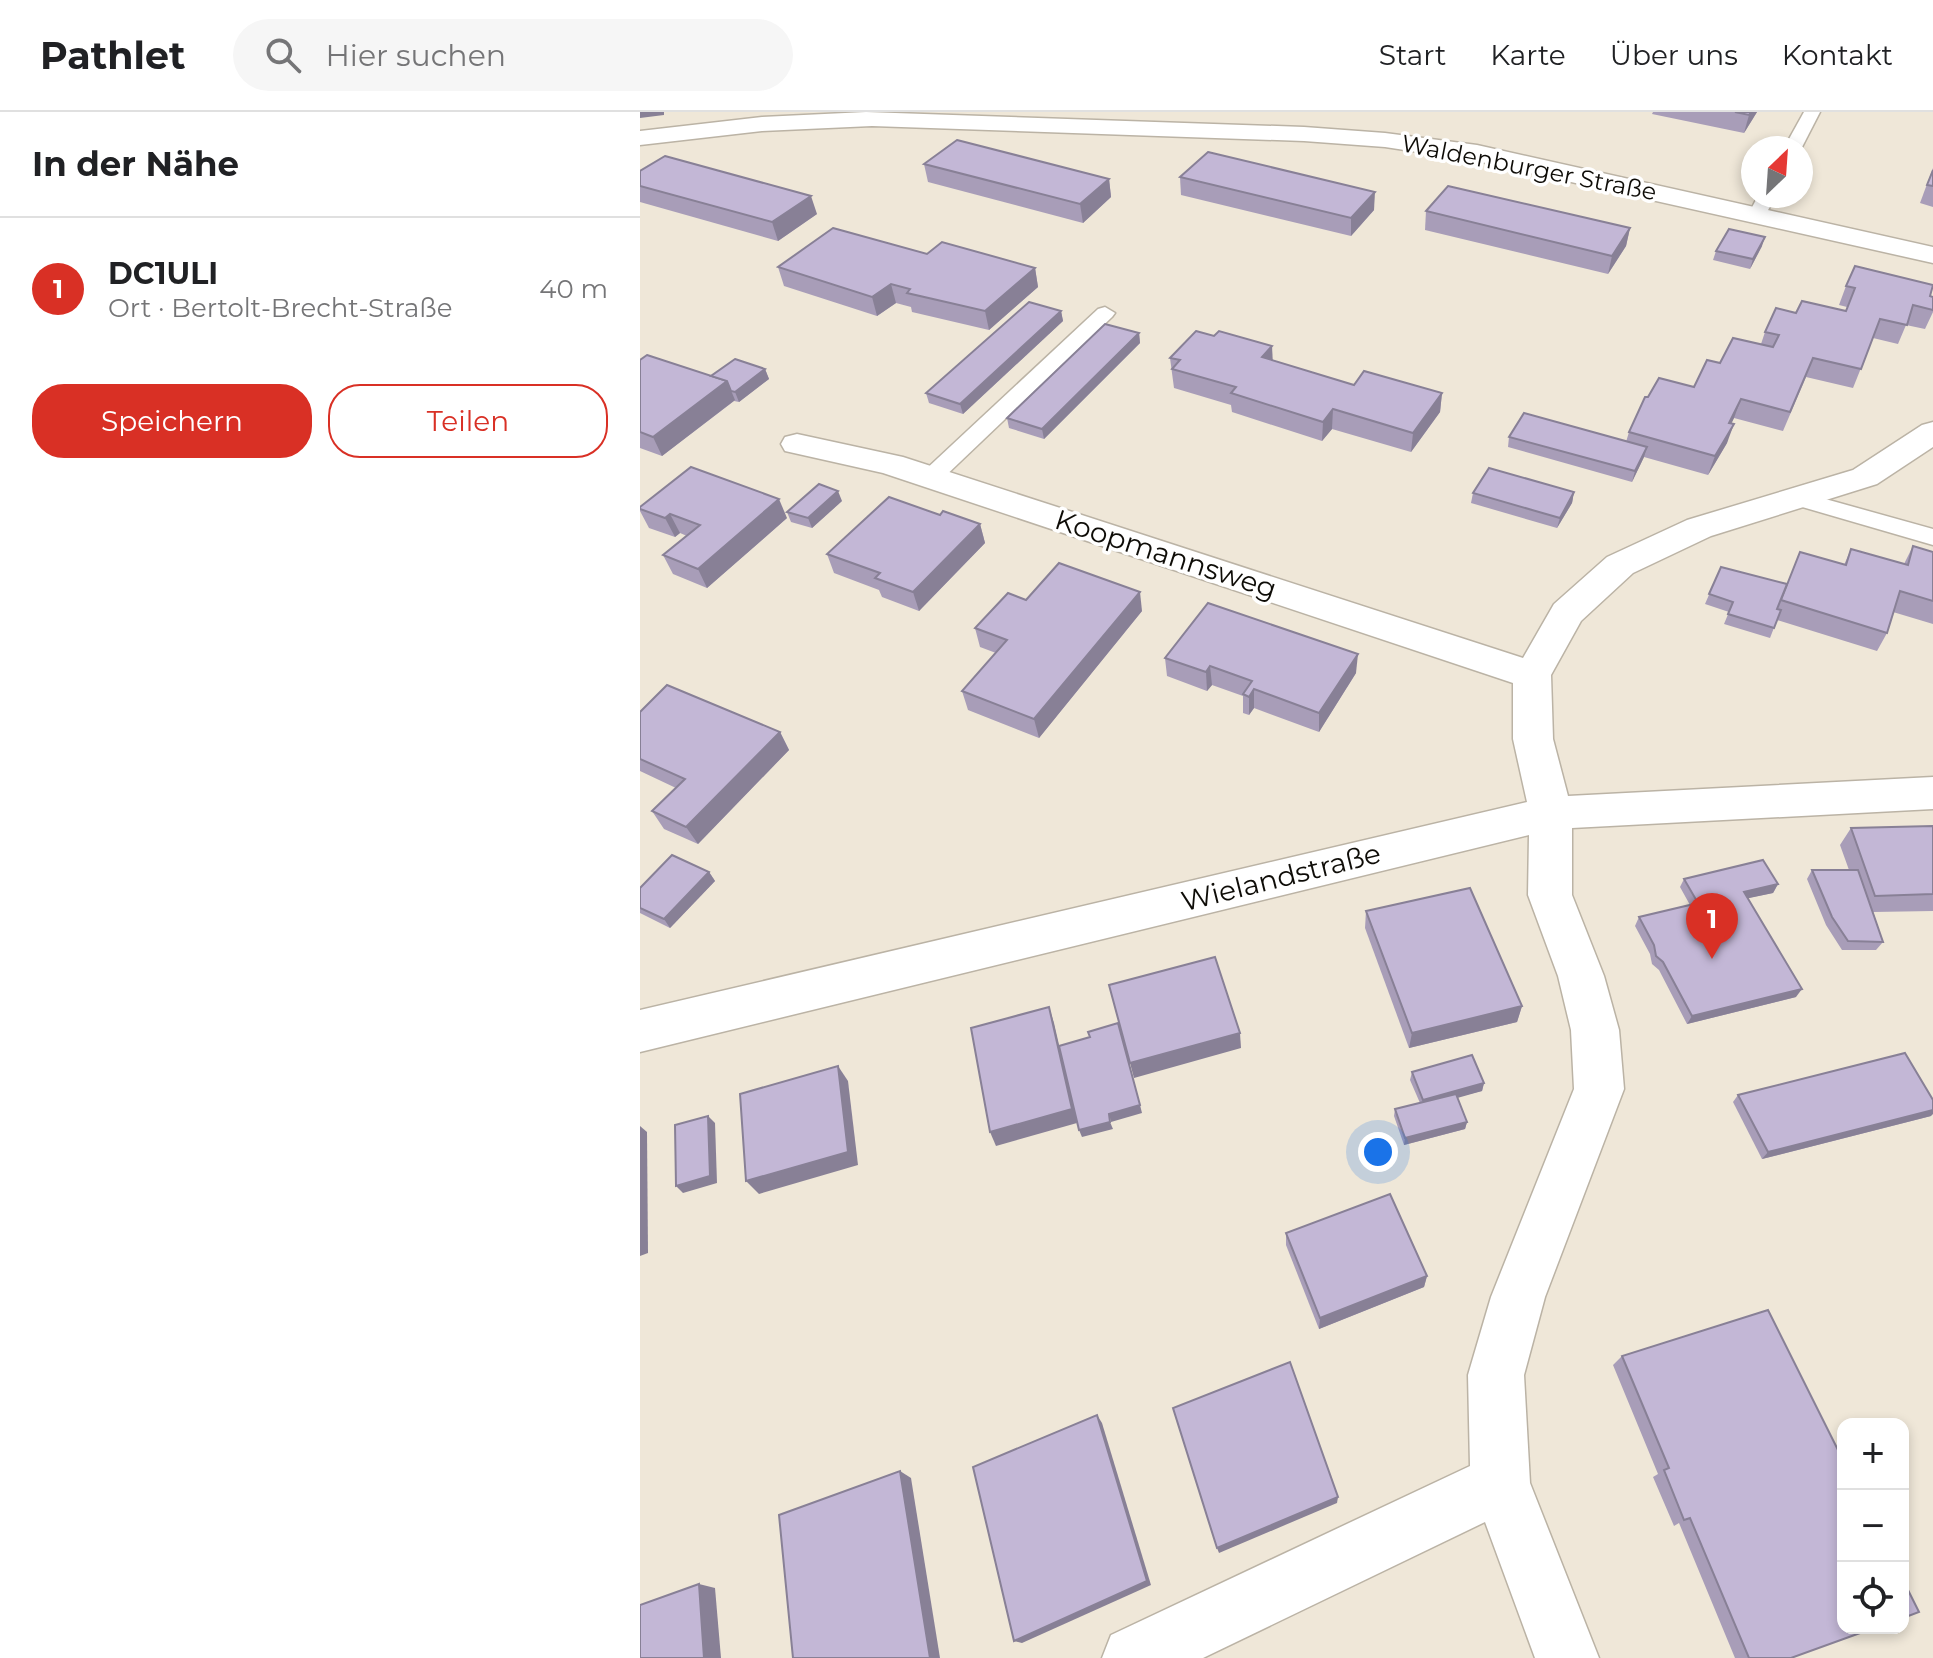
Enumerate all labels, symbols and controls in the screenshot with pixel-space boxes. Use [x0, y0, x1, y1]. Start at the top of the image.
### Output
search box [233, 19, 793, 91]
text: Pathlet [40, 32, 185, 79]
icon: search [261, 33, 305, 77]
text: Hier suchen [325, 37, 506, 74]
text: Start [1379, 38, 1446, 72]
text: Karte [1490, 38, 1566, 72]
text: Über uns [1610, 38, 1738, 72]
text: Kontakt [1782, 38, 1893, 72]
street label: Waldenburger Straße [1399, 129, 1659, 206]
north arrow [1741, 136, 1813, 208]
text: In der Nähe [32, 143, 239, 185]
text: DC1ULI [108, 255, 218, 292]
text: 1 [53, 273, 63, 305]
text: 40 m [539, 273, 608, 305]
text: Ort · Bertolt-Brecht-Straße [108, 292, 452, 324]
button: Speichern [32, 384, 312, 458]
button: Teilen [328, 384, 608, 458]
street label: Koopmannsweg [1051, 502, 1281, 606]
street label: Wielandstraße [1178, 836, 1384, 918]
pin: 1 [1686, 893, 1738, 959]
your location [1358, 1132, 1398, 1172]
map controls [1837, 1418, 1909, 1634]
button: + [1837, 1418, 1909, 1490]
button: − [1837, 1490, 1909, 1562]
button: locate [1837, 1562, 1909, 1634]

